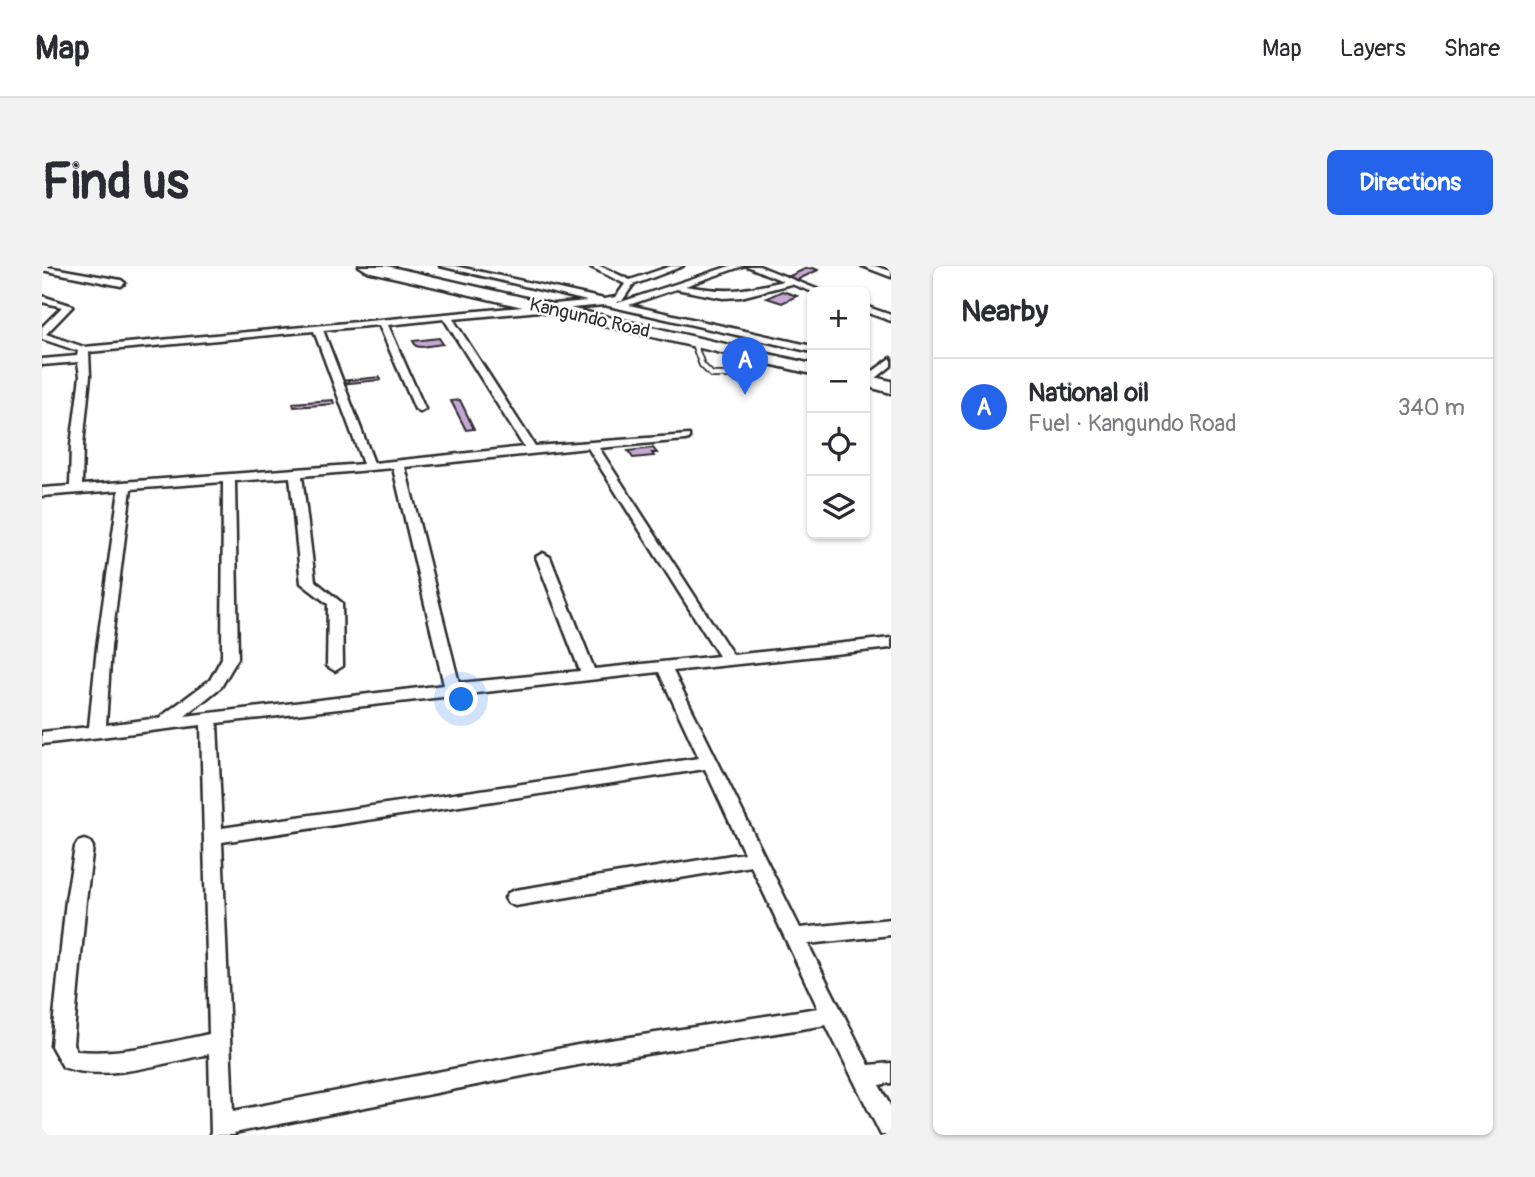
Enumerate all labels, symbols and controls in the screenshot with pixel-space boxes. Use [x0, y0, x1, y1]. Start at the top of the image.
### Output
text: Map [35, 28, 90, 69]
text: Map [1262, 34, 1302, 63]
text: Layers [1340, 34, 1406, 63]
text: Share [1444, 34, 1500, 63]
button: Directions [1327, 150, 1493, 215]
text: Find us [42, 152, 189, 213]
map controls [807, 287, 870, 539]
button: + [807, 287, 870, 350]
street label: Kangundo Road [527, 292, 652, 343]
text: Nearby [961, 293, 1048, 330]
pin: A [722, 337, 768, 395]
button: − [807, 350, 870, 413]
text: National oil [1028, 377, 1149, 409]
text: A [977, 393, 991, 422]
text: 340 m [1398, 393, 1465, 422]
text: Fuel · Kangundo Road [1028, 409, 1236, 438]
button: locate [807, 413, 870, 476]
button: layers [807, 476, 870, 539]
your location [444, 682, 478, 716]

